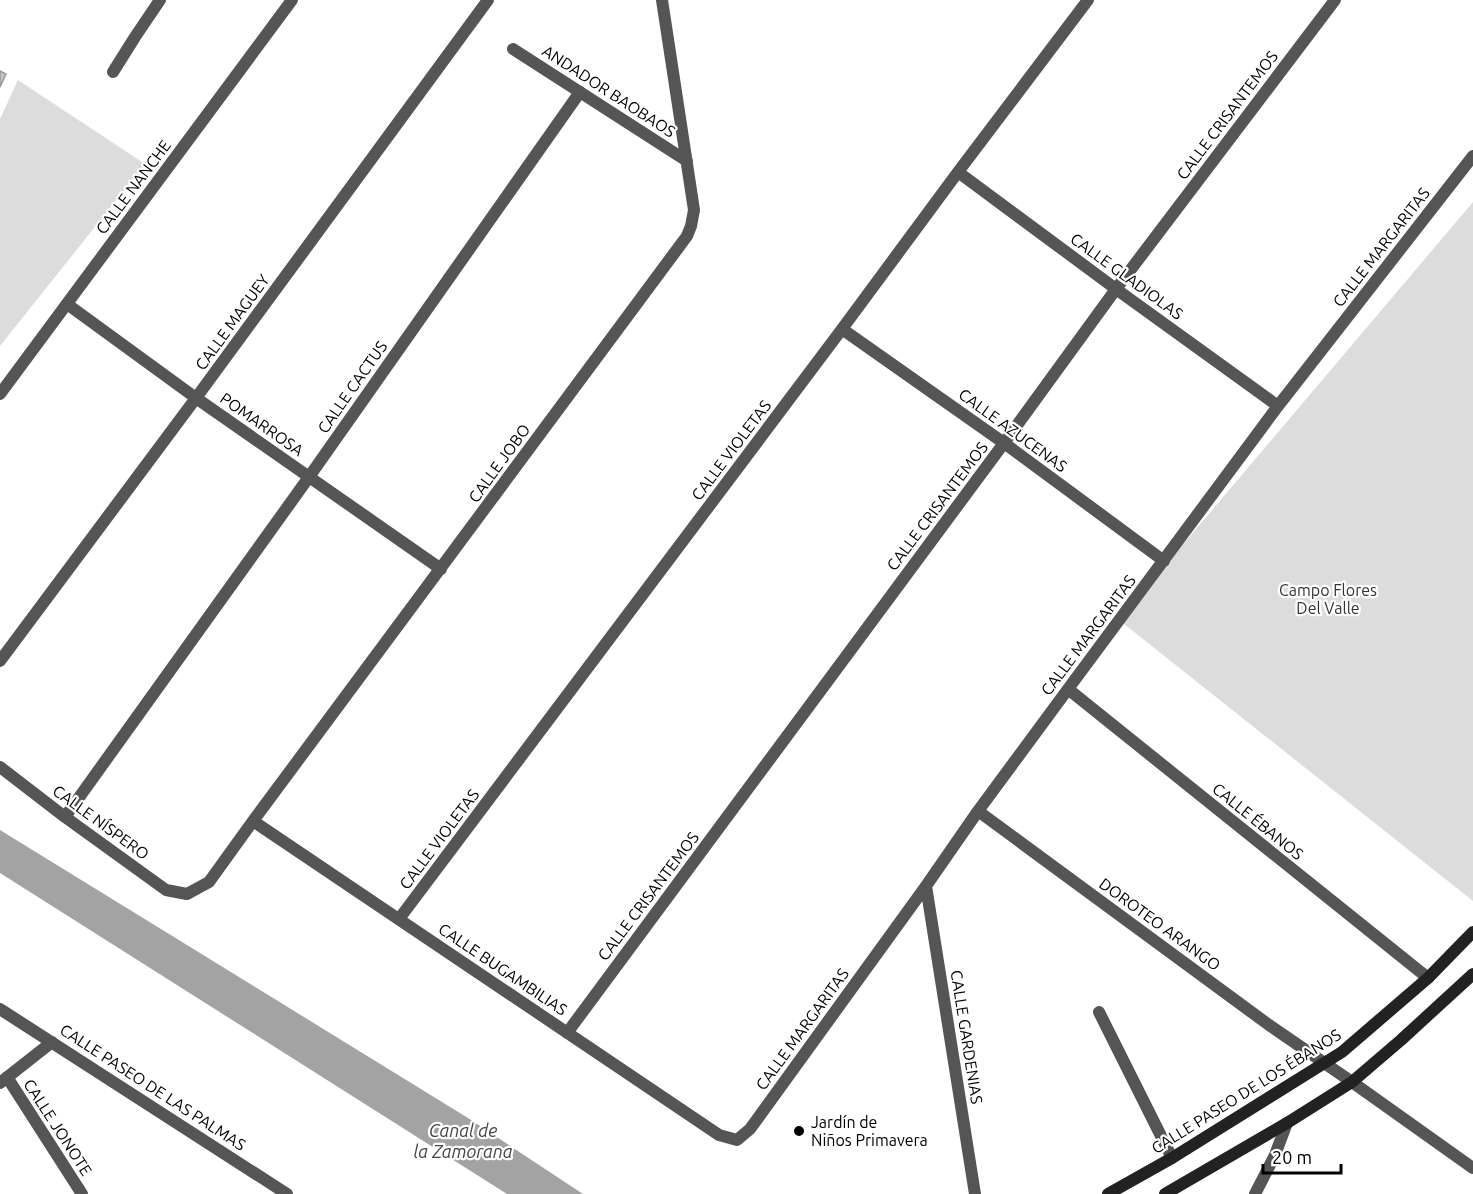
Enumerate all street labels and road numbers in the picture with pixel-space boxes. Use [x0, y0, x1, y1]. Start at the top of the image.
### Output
street label: ANDADOR BAOBAOS [539, 41, 679, 141]
street label: CALLE CRISANTEMOS [1173, 47, 1281, 183]
street label: CALLE NANCHE [92, 137, 174, 237]
street label: CALLE MARGARITAS [1329, 184, 1433, 310]
street label: CALLE GLADIOLAS [1067, 229, 1187, 323]
street label: CALLE MAGUEY [191, 270, 273, 373]
street label: CALLE CACTUS [314, 338, 390, 436]
street label: CALLE AZUCENAS [955, 385, 1071, 475]
street label: POMARROSA [217, 389, 308, 460]
street label: CALLE VIOLETAS [688, 397, 774, 503]
street label: CALLE JOBO [465, 420, 533, 506]
street label: CALLE CRISANTEMOS [883, 438, 991, 574]
street label: CALLE MARGARITAS [1037, 571, 1139, 699]
street label: CALLE ÉBANOS [1209, 777, 1308, 863]
street label: CALLE NÍSPERO [49, 780, 154, 863]
street label: CALLE VIOLETAS [396, 786, 482, 892]
street label: CALLE CRISANTEMOS [594, 828, 702, 964]
street label: DOROTEO ARANGO [1096, 874, 1224, 974]
street label: CALLE BUGAMBILIAS [435, 919, 571, 1019]
street label: CALLE MARGARITAS [752, 965, 852, 1093]
street label: CALLE GARDENIAS [948, 969, 986, 1105]
street label: CALLE PASEO DE LAS PALMAS [57, 1020, 249, 1154]
street label: CALLE PASEO DE LOS ÉBANOS [1147, 1023, 1344, 1157]
street label: CALLE JONOTE [20, 1075, 96, 1179]

